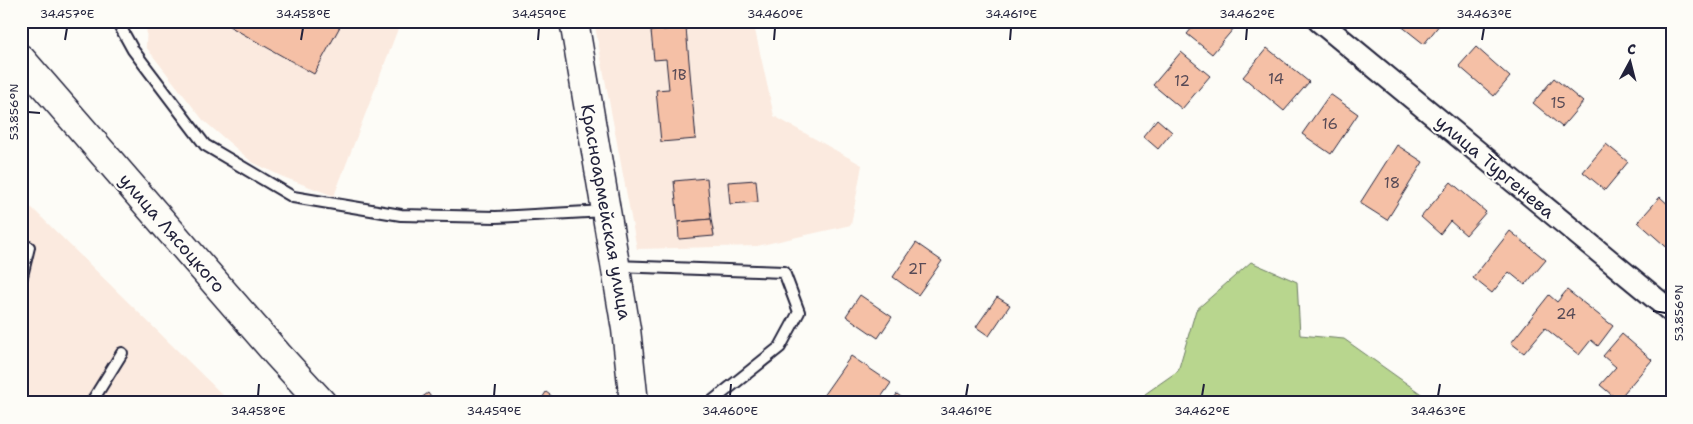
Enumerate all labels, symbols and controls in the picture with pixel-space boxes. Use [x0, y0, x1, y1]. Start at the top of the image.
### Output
text: 34.457°E [40, 6, 94, 22]
text: 34.458°E [275, 6, 331, 22]
text: 34.459°E [512, 6, 566, 22]
text: 34.460°E [747, 6, 803, 22]
text: 34.461°E [985, 6, 1037, 22]
text: 34.462°E [1219, 6, 1275, 22]
text: 34.463°E [1456, 6, 1512, 22]
north arrow [1606, 38, 1656, 88]
text: С [1626, 40, 1637, 59]
house number: 1В [671, 65, 687, 85]
house number: 14 [1268, 69, 1284, 89]
house number: 12 [1174, 71, 1190, 91]
text: 53.856°N [6, 84, 22, 140]
house number: 15 [1550, 93, 1566, 113]
street label: Красноармейская улица [575, 102, 637, 322]
street label: улица Тургенева [1430, 110, 1560, 224]
house number: 16 [1322, 114, 1338, 134]
street label: улица Лясоцкого [113, 168, 231, 298]
house number: 18 [1384, 173, 1400, 193]
house number: 2Г [908, 259, 926, 279]
text: 53.856°N [1671, 285, 1687, 341]
house number: 24 [1556, 304, 1576, 324]
text: 34.458°E [230, 403, 286, 419]
text: 34.459°E [467, 403, 521, 419]
text: 34.460°E [702, 403, 758, 419]
text: 34.461°E [940, 403, 992, 419]
text: 34.462°E [1174, 403, 1230, 419]
text: 34.463°E [1410, 403, 1466, 419]

